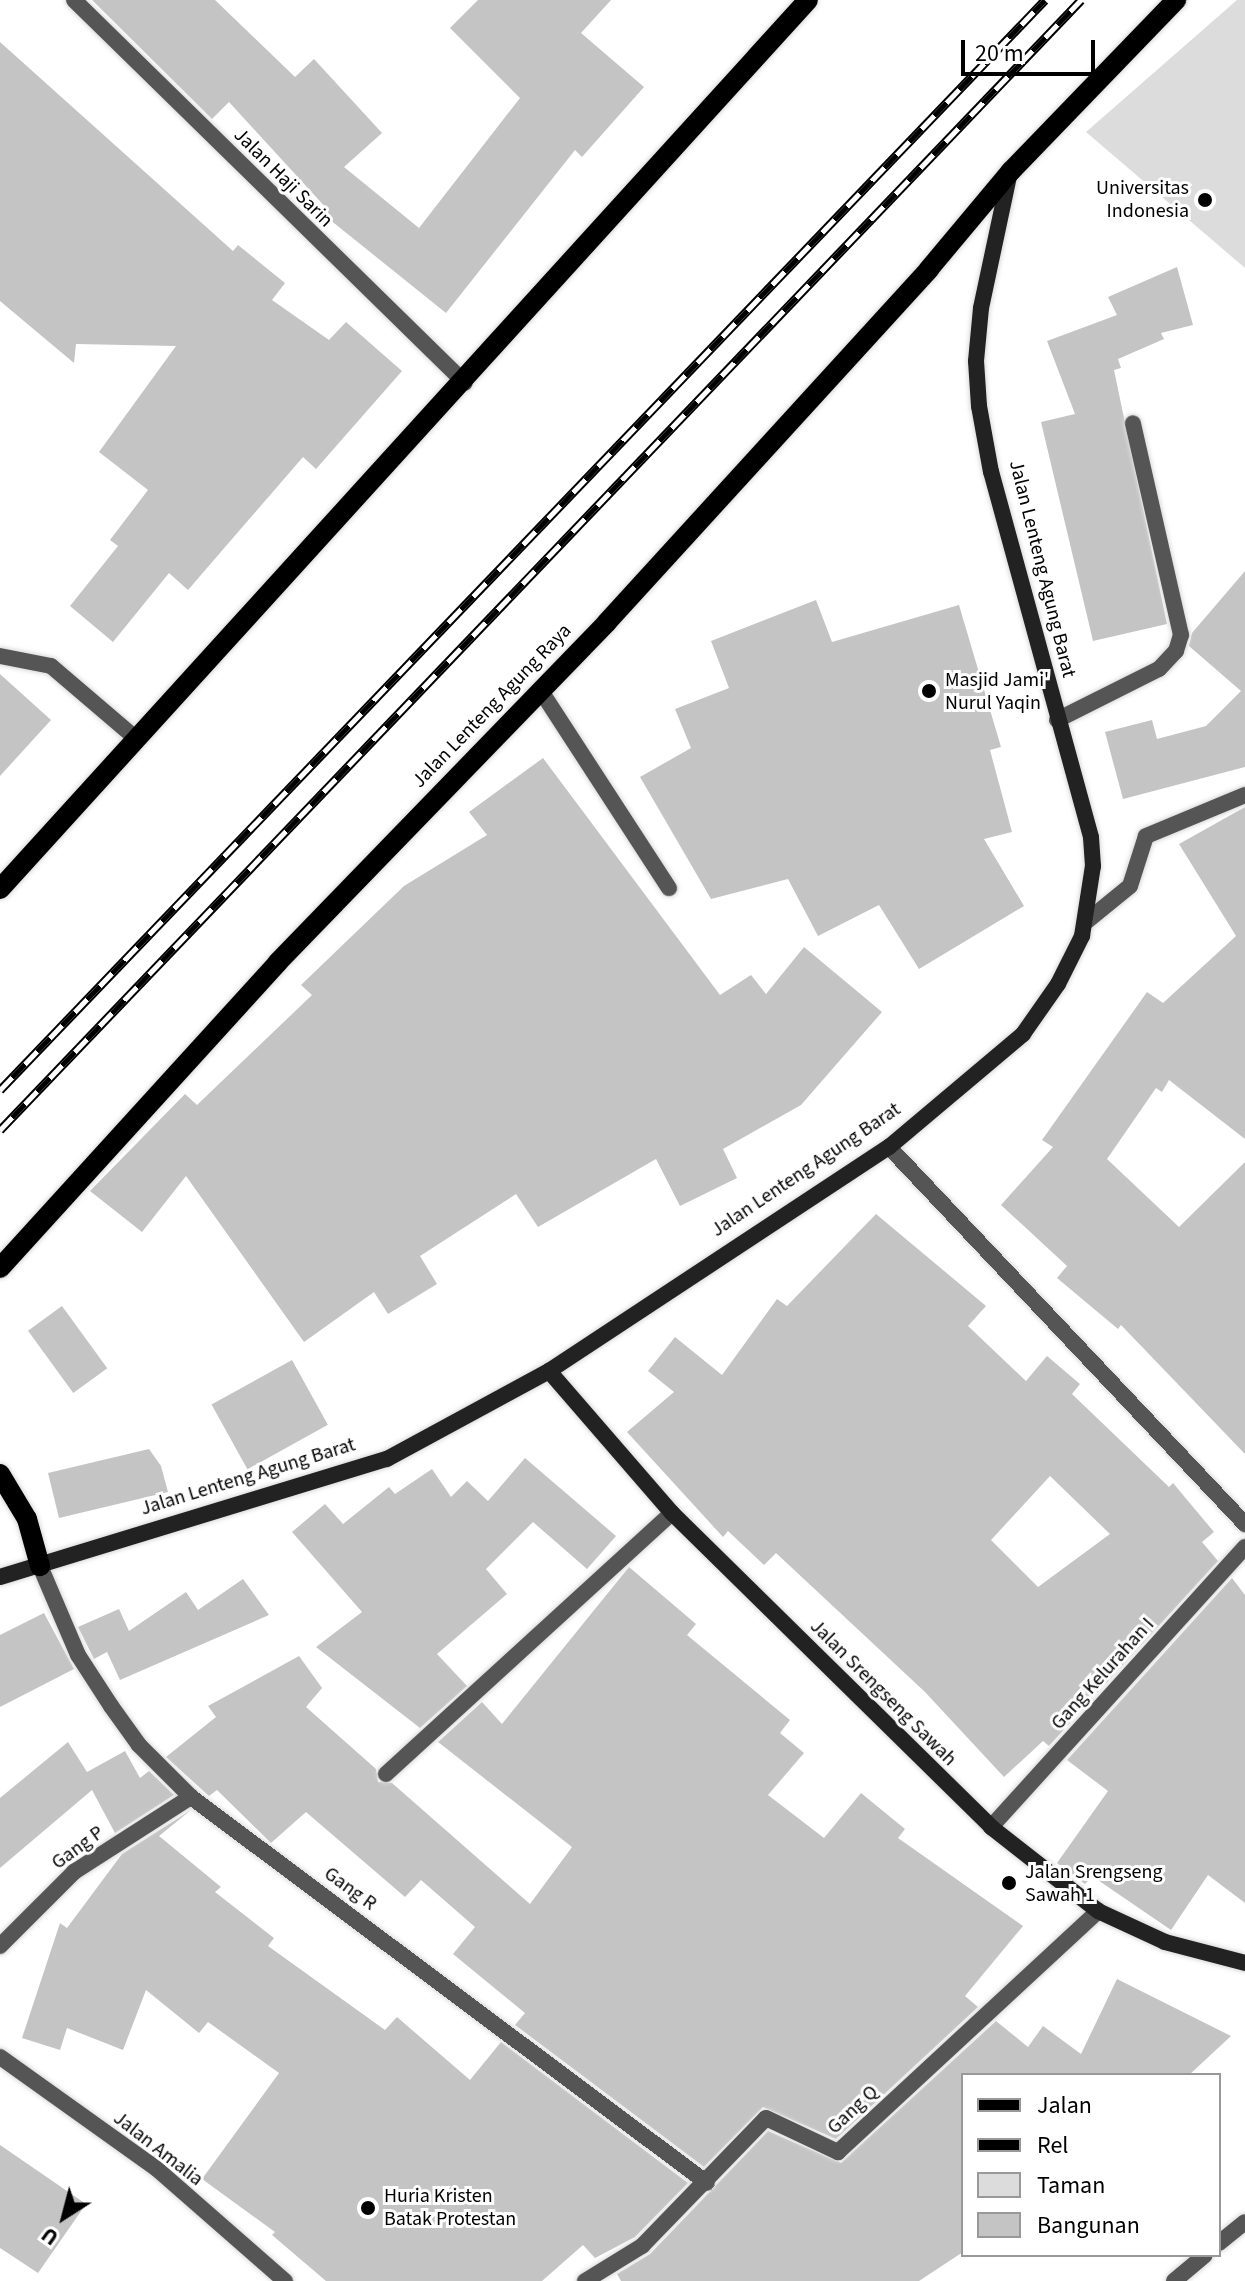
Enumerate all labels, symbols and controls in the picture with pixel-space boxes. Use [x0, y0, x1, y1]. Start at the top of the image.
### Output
scale bar [965, 24, 1099, 74]
text: 20 m [975, 36, 1024, 71]
street label: Jalan Haji Sarin [228, 123, 338, 233]
place label: Universitas Indonesia [1096, 176, 1189, 223]
marker: Universitas Indonesia [1196, 191, 1214, 209]
street label: Jalan Lenteng Agung Barat [1003, 458, 1081, 680]
street label: Jalan Lenteng Agung Raya [407, 619, 577, 793]
place label: Masjid Jami' Nurul Yaqin [945, 668, 1049, 715]
marker: Masjid Jami' Nurul Yaqin [920, 682, 938, 700]
street label: Jalan Lenteng Agung Barat [707, 1098, 905, 1242]
street label: Jalan Lenteng Agung Barat [138, 1433, 358, 1521]
street label: Gang Kelurahan I [1046, 1613, 1160, 1735]
street label: Jalan Srengseng Sawah [805, 1615, 961, 1771]
street label: Gang P [47, 1821, 109, 1875]
place label: Jalan Srengseng Sawah 1 [1025, 1860, 1162, 1907]
street label: Gang R [319, 1862, 381, 1916]
marker: Jalan Srengseng Sawah 1 [1000, 1874, 1018, 1892]
legend [961, 2073, 1221, 2257]
street label: Gang Q [823, 2081, 883, 2139]
text: Jalan [1037, 2088, 1092, 2123]
street label: Jalan Amalia [108, 2106, 208, 2192]
text: Rel [1037, 2128, 1068, 2163]
text: Taman [1037, 2168, 1105, 2203]
north arrow [24, 2177, 104, 2257]
place label: Huria Kristen Batak Protestan [384, 2184, 516, 2231]
marker: Huria Kristen Batak Protestan [359, 2199, 377, 2217]
text: Bangunan [1037, 2208, 1140, 2243]
text: U [35, 2219, 65, 2254]

